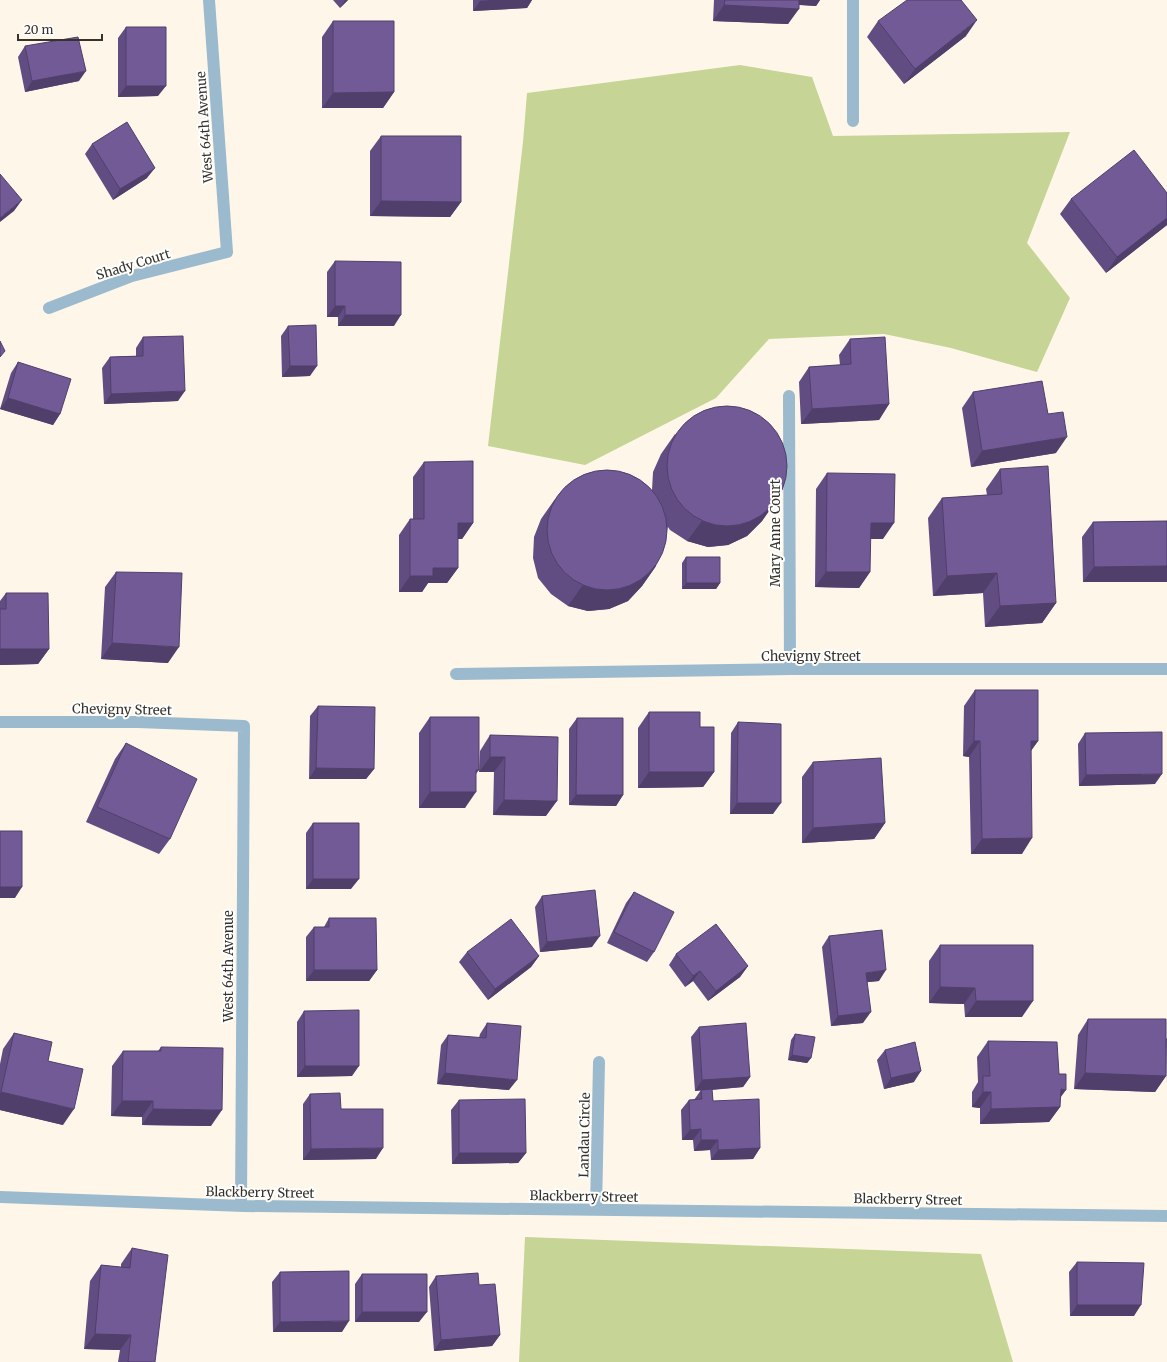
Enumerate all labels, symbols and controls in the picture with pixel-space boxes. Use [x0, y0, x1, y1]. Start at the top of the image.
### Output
scale bar [18, 16, 102, 42]
text: 20 m [24, 22, 53, 37]
street label: West 64th Avenue [192, 70, 217, 184]
street label: Shady Court [94, 245, 172, 284]
street label: Mary Anne Court [767, 479, 784, 587]
street label: Chevigny Street [761, 648, 861, 665]
street label: Chevigny Street [72, 700, 172, 719]
street label: West 64th Avenue [220, 910, 237, 1023]
street label: Landau Circle [575, 1092, 594, 1178]
street label: Blackberry Street [205, 1183, 315, 1202]
street label: Blackberry Street [529, 1187, 639, 1206]
street label: Blackberry Street [853, 1190, 963, 1209]

